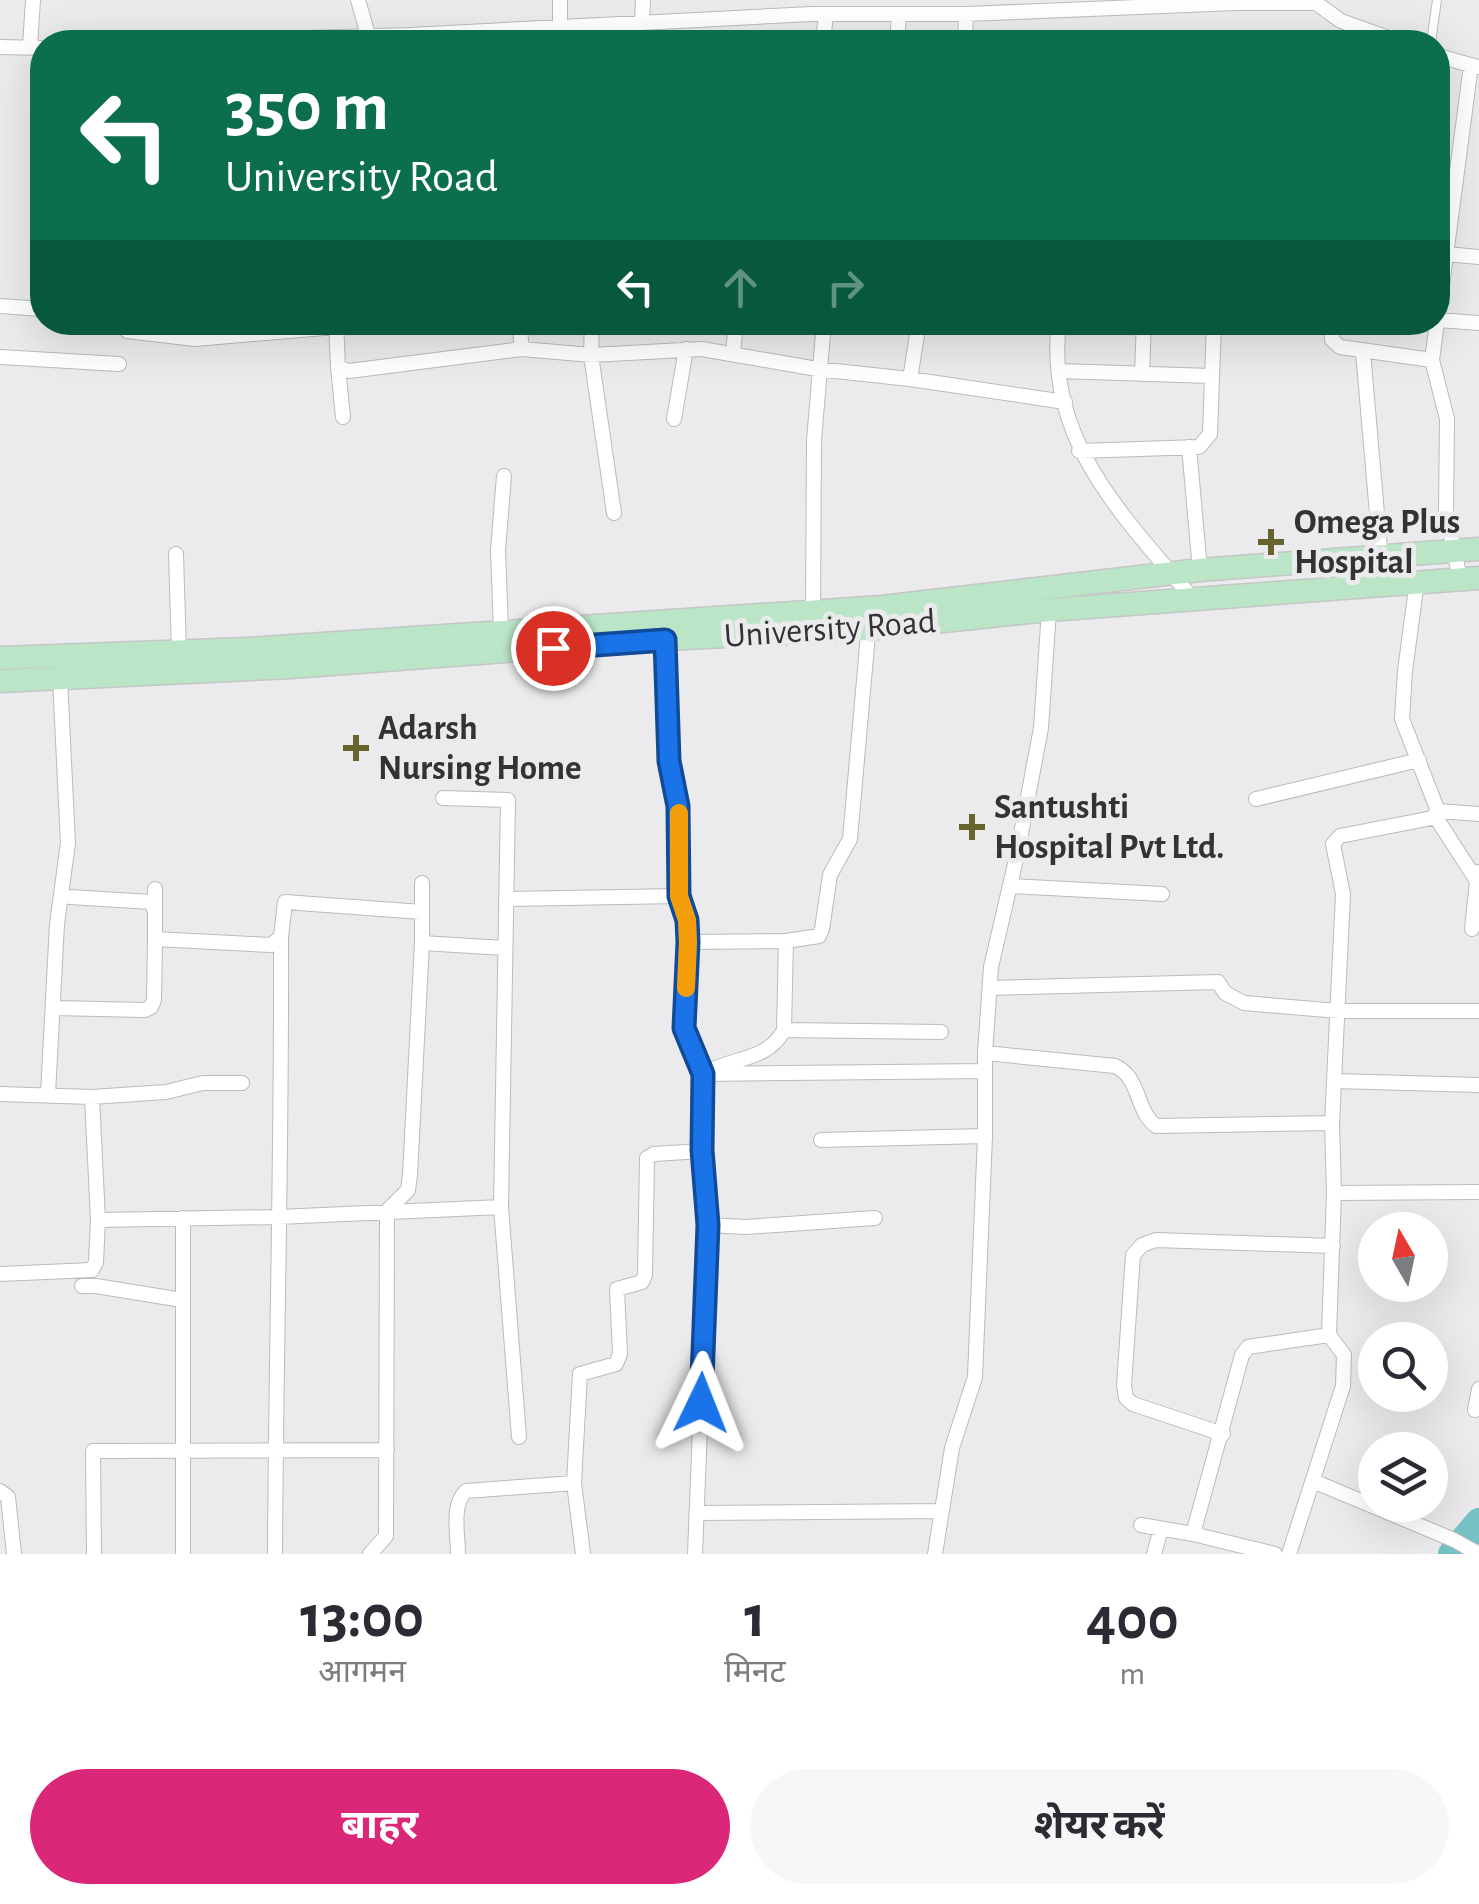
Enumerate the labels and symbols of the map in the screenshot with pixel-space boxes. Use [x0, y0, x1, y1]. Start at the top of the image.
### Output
place label: Omega Plus Hospital [1294, 505, 1460, 580]
marker: Omega Plus Hospital [1258, 529, 1284, 555]
street label: University Road [723, 604, 937, 654]
pin [511, 606, 596, 691]
place label: Adarsh Nursing Home [378, 711, 582, 786]
marker: Adarsh Nursing Home [343, 735, 369, 761]
place label: Santushti Hospital Pvt Ltd. [994, 790, 1224, 865]
marker: Santushti Hospital Pvt Ltd. [959, 814, 985, 840]
north arrow [1358, 1212, 1448, 1302]
position arrow [649, 1351, 753, 1455]

